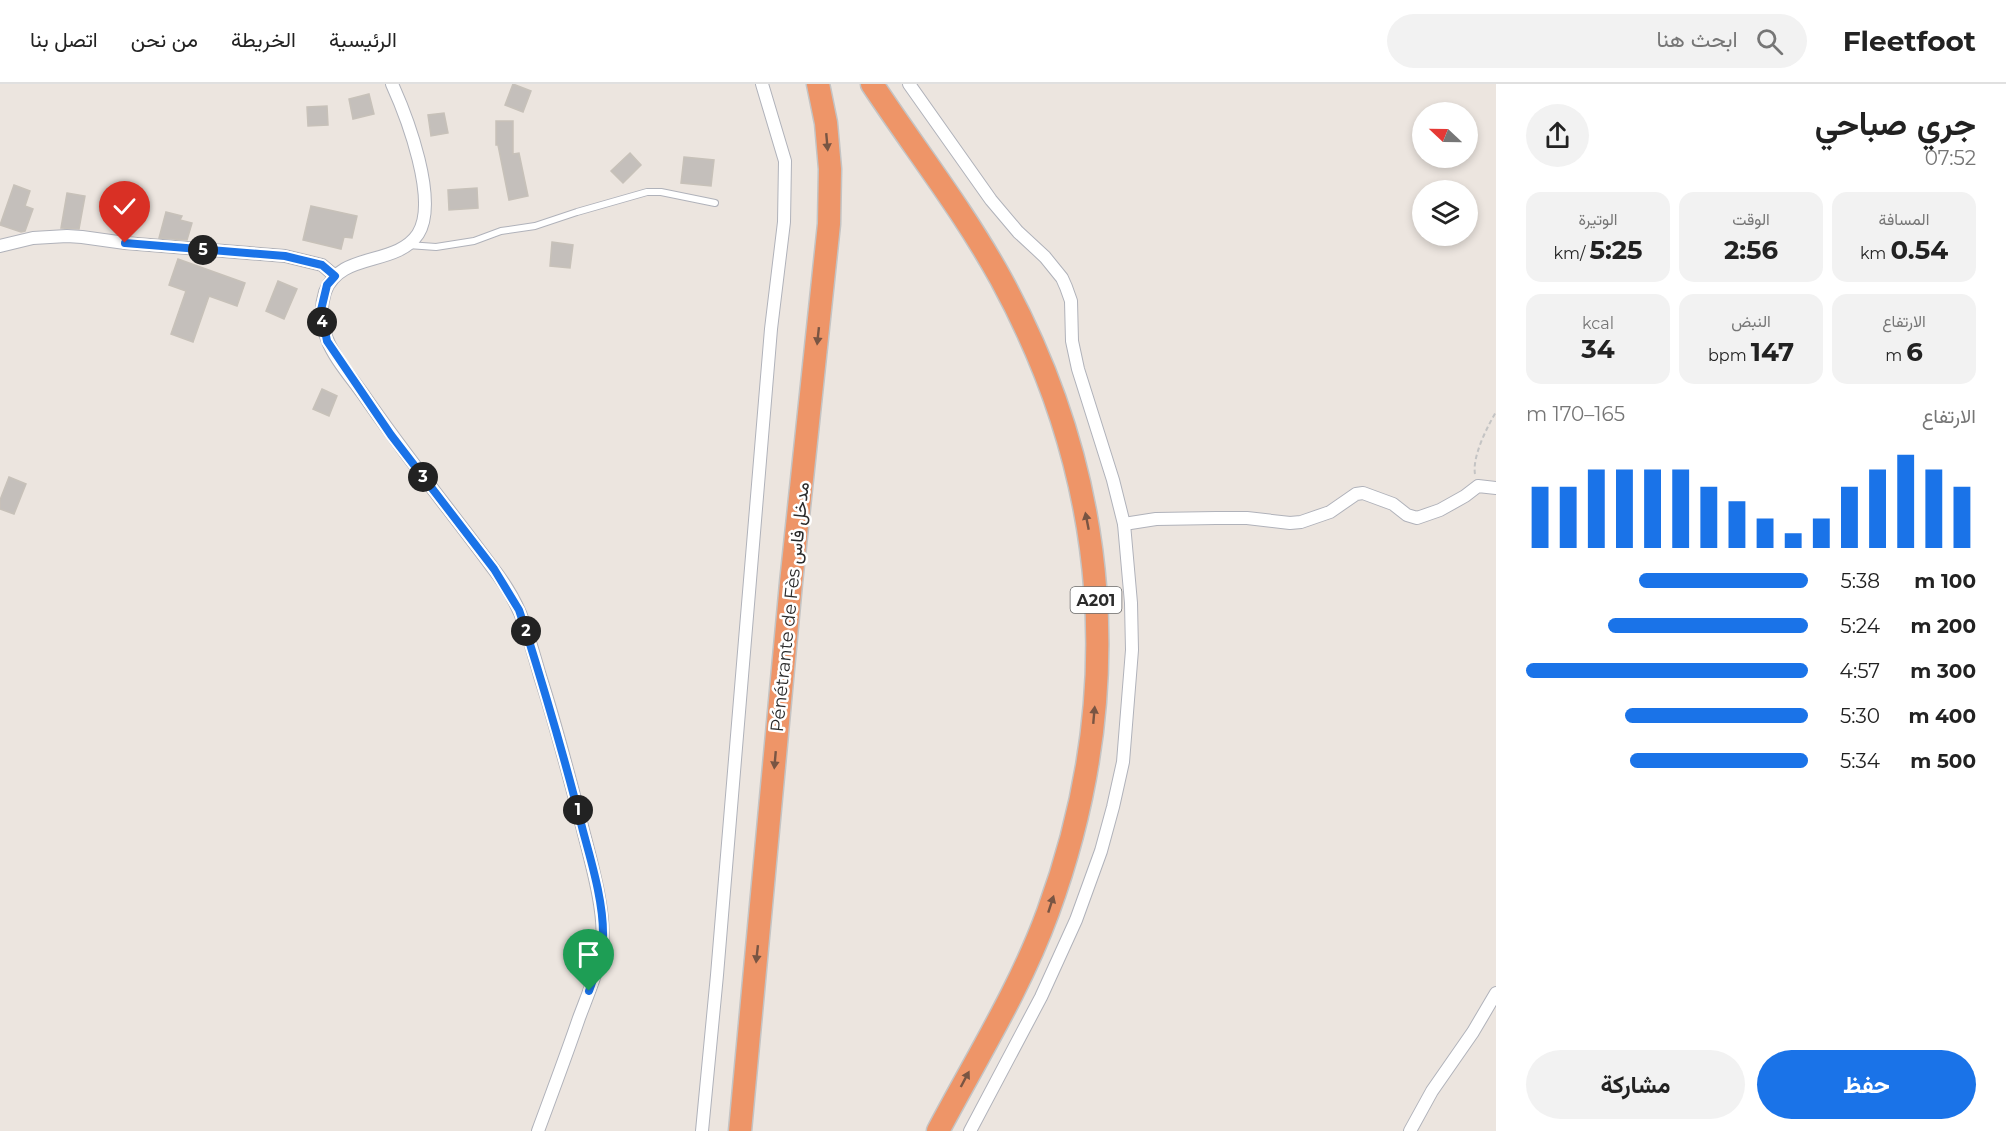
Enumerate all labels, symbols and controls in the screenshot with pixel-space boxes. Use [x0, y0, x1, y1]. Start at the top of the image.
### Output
search box [1387, 14, 1807, 68]
text: Fleetfoot [1843, 24, 1976, 58]
icon: search [1753, 25, 1786, 58]
text: ابحث هنا [1656, 26, 1738, 53]
text: اتصل بنا [30, 27, 98, 52]
text: من نحن [131, 27, 198, 52]
text: الخريطة [231, 27, 296, 52]
text: الرئيسية [329, 27, 397, 52]
north arrow [1412, 102, 1478, 168]
map controls [1412, 102, 1478, 246]
text: جري صباحي [1815, 103, 1976, 143]
button: share [1526, 104, 1589, 167]
one-way arrow [822, 132, 832, 151]
text: 07:52 [1925, 146, 1976, 170]
button: layers [1412, 180, 1478, 246]
pin [99, 181, 150, 243]
icon: check [108, 190, 141, 223]
text: الوتيرة [1578, 210, 1618, 229]
text: الوقت [1732, 210, 1770, 229]
text: المسافة [1879, 210, 1929, 229]
text: 5:25 [1589, 234, 1643, 266]
text: 2:56 [1724, 234, 1778, 266]
text: 0.54 [1891, 234, 1948, 266]
pin: 5 [188, 235, 218, 265]
text: 5 [198, 240, 208, 259]
text: /km [1553, 244, 1589, 263]
text: km [1860, 244, 1891, 263]
pin: 4 [307, 307, 337, 337]
text: 4 [316, 312, 328, 331]
text: النبض [1731, 312, 1771, 331]
text: الارتفاع [1882, 312, 1926, 331]
text: kcal [1582, 314, 1614, 333]
one-way arrow [813, 327, 823, 346]
text: 34 [1581, 333, 1615, 365]
text: 147 [1751, 336, 1794, 368]
text: 6 [1906, 336, 1923, 368]
text: bpm [1708, 346, 1751, 365]
text: m [1885, 346, 1906, 365]
text: 165–170 m [1526, 402, 1625, 426]
text: الارتفاع [1922, 404, 1976, 428]
pin: 3 [408, 462, 438, 492]
text: 3 [418, 467, 428, 486]
street label: Pénétrante de Fès مدخل فاس [766, 481, 814, 733]
one-way arrow [1082, 511, 1091, 530]
text: 5:38 [1840, 569, 1880, 593]
text: 100 m [1914, 569, 1976, 593]
road number: A201 [1070, 587, 1122, 613]
text: 5:24 [1840, 614, 1880, 638]
text: 200 m [1910, 614, 1976, 638]
pin: 2 [511, 616, 541, 646]
text: 2 [521, 621, 531, 640]
text: 4:57 [1840, 659, 1880, 683]
text: 300 m [1910, 659, 1976, 683]
text: 5:30 [1840, 704, 1880, 728]
text: 400 m [1908, 704, 1976, 728]
one-way arrow [1089, 705, 1099, 724]
text: 5:34 [1840, 749, 1880, 773]
text: 500 m [1910, 749, 1976, 773]
one-way arrow [770, 750, 780, 769]
pin: 1 [563, 795, 593, 825]
text: 1 [575, 800, 581, 819]
one-way arrow [1046, 895, 1056, 913]
pin [563, 929, 614, 991]
icon: arrive [572, 938, 605, 971]
one-way arrow [752, 945, 762, 964]
button: مشاركة [1526, 1050, 1745, 1119]
button: حفظ [1757, 1050, 1976, 1119]
one-way arrow [960, 1071, 970, 1088]

